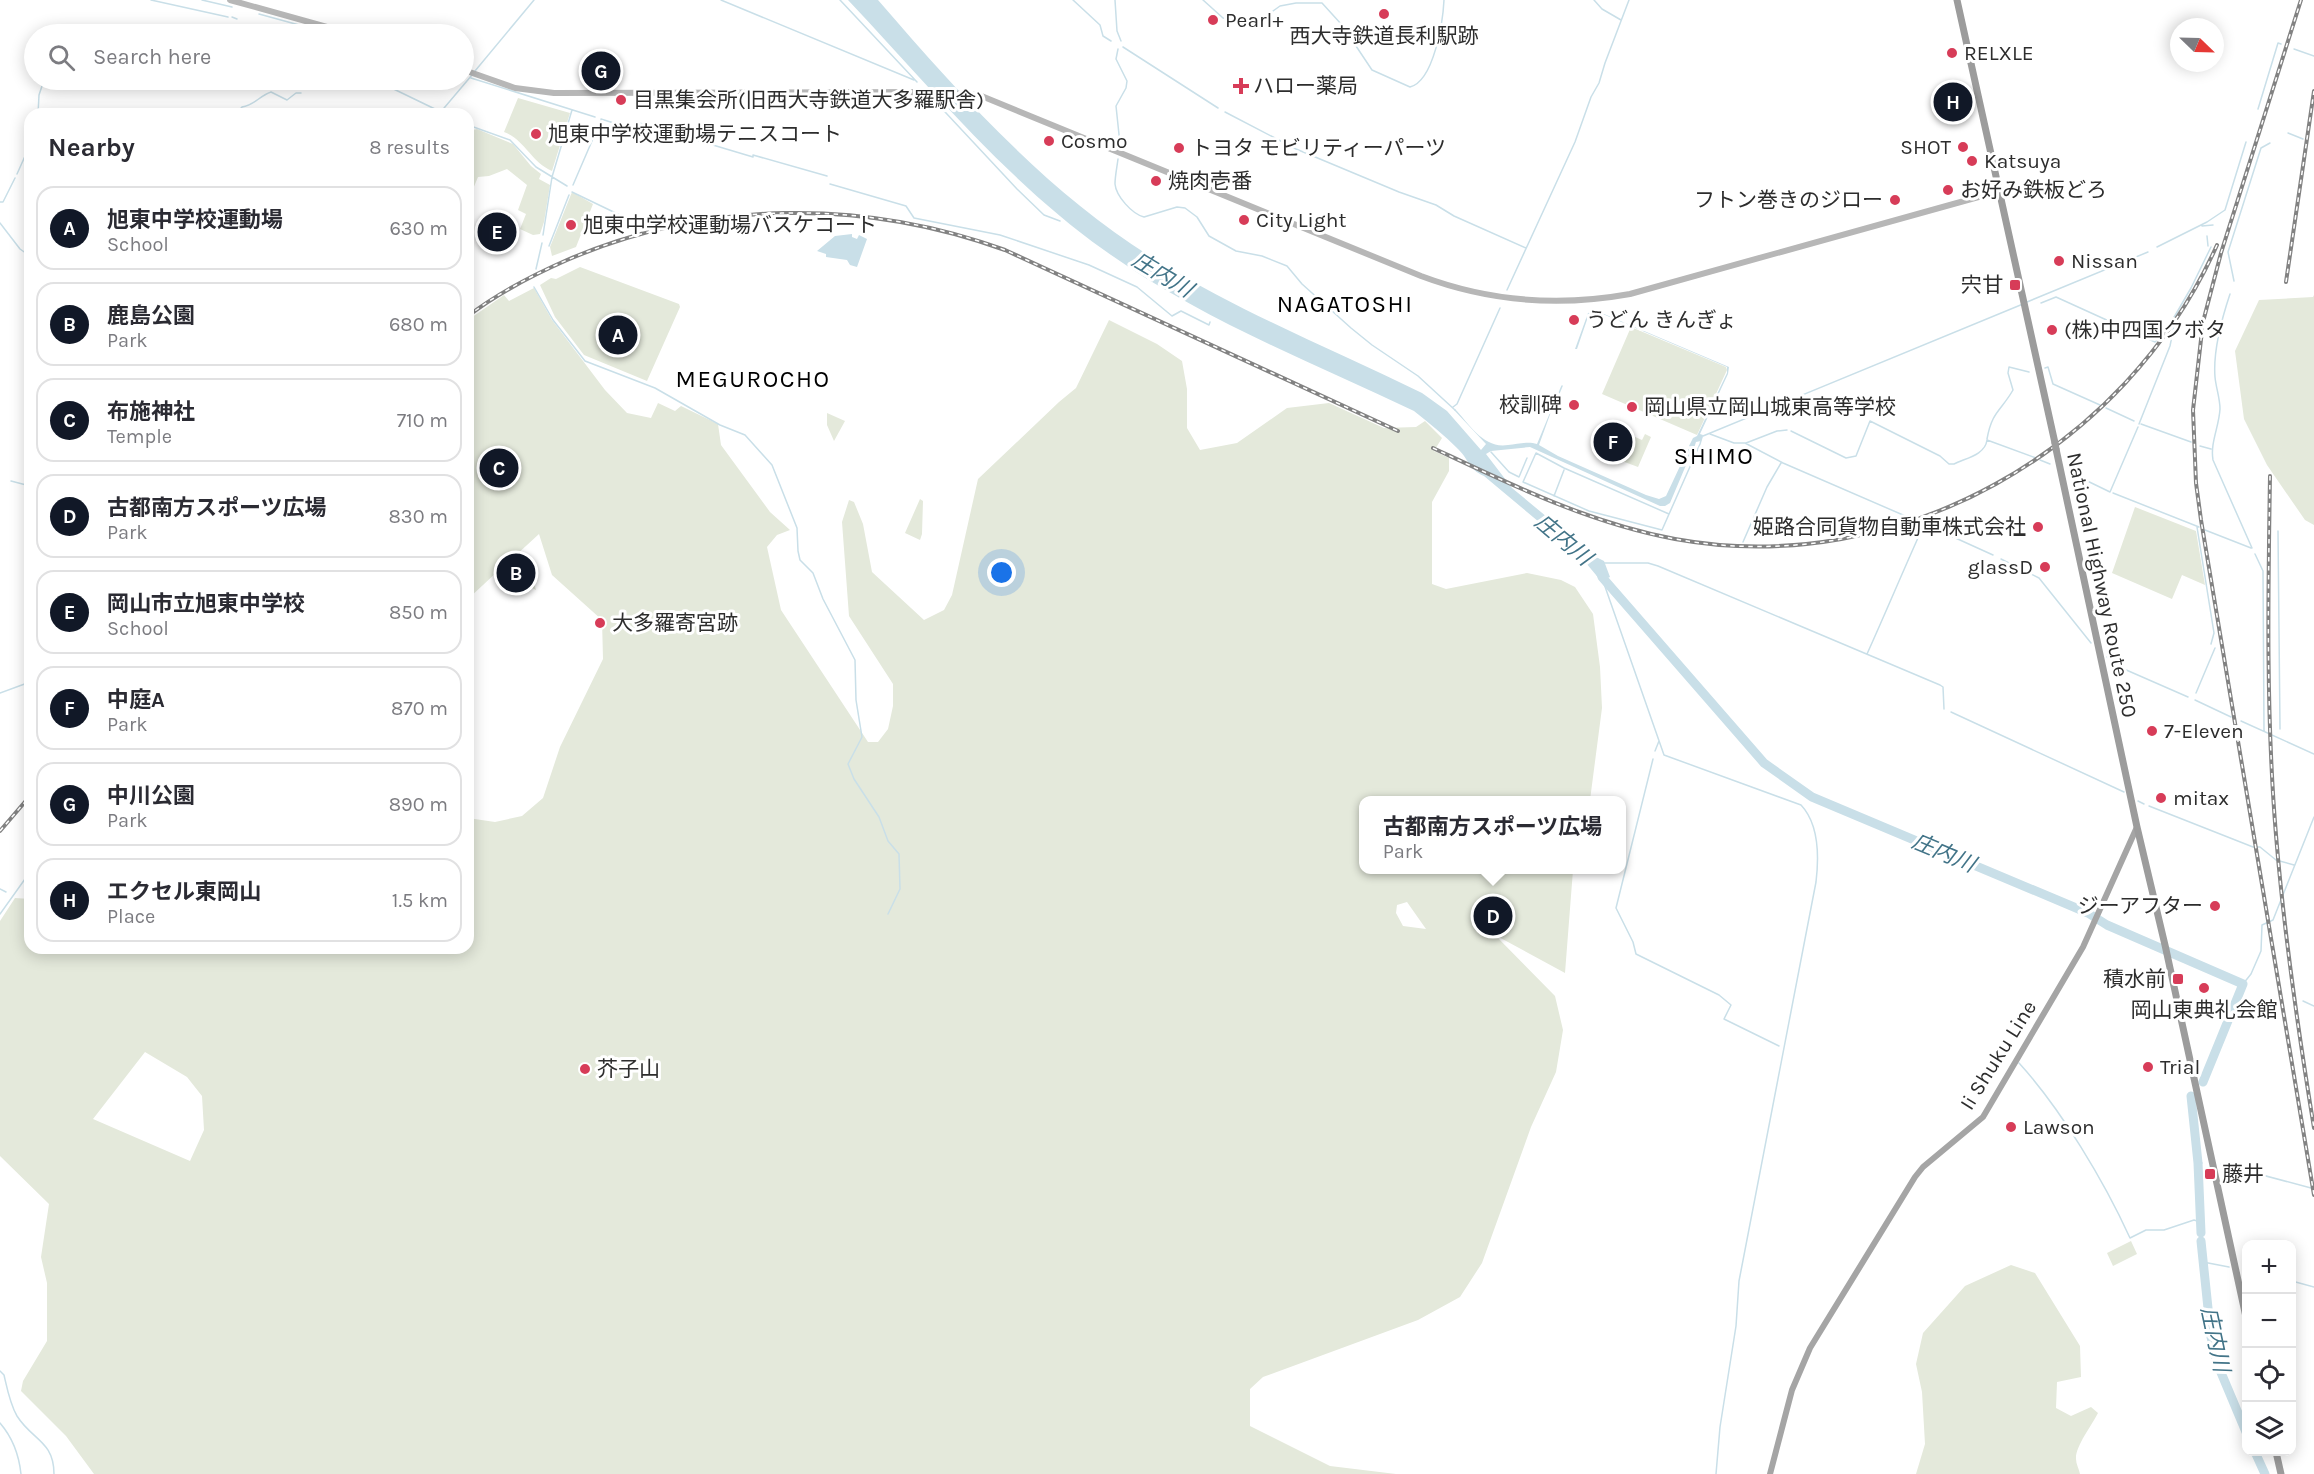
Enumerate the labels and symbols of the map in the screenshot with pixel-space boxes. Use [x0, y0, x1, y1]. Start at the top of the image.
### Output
marker: 西大寺鉄道長利駅跡 [1377, 7, 1391, 21]
place label: Pearl+ [1225, 8, 1283, 32]
marker: Pearl+ [1206, 13, 1220, 27]
north arrow [2170, 18, 2224, 72]
place label: 西大寺鉄道長利駅跡 [1290, 24, 1479, 48]
place label: RELXLE [1964, 41, 2034, 65]
marker: RELXLE [1945, 46, 1959, 60]
pin: G [582, 48, 620, 94]
place label: ハロー薬局 [1253, 74, 1358, 98]
marker: ハロー薬局 [1234, 79, 1248, 93]
pin: H [1934, 80, 1972, 124]
place label: 目黒集会所(旧西大寺鉄道大多羅駅舎) [633, 88, 984, 112]
marker: 目黒集会所(旧西大寺鉄道大多羅駅舎) [614, 93, 628, 107]
place label: 旭東中学校運動場テニスコート [548, 122, 842, 146]
marker: 旭東中学校運動場テニスコート [529, 127, 543, 141]
place label: Cosmo [1061, 129, 1128, 153]
marker: Cosmo [1042, 134, 1056, 148]
place label: SHOT [1900, 135, 1951, 159]
place label: トヨタ モビリティーパーツ [1191, 136, 1446, 160]
marker: SHOT [1956, 140, 1970, 154]
marker: トヨタ モビリティーパーツ [1172, 141, 1186, 155]
place label: Katsuya [1984, 149, 2061, 173]
marker: Katsuya [1965, 154, 1979, 168]
place label: 焼肉壱番 [1168, 169, 1252, 193]
marker: 焼肉壱番 [1149, 174, 1163, 188]
place label: お好み鉄板どろ [1960, 178, 2107, 202]
marker: お好み鉄板どろ [1941, 183, 1955, 197]
place label: フトン巻きのジロー [1694, 188, 1883, 212]
marker: フトン巻きのジロー [1888, 193, 1902, 207]
place label: City Light [1256, 208, 1346, 232]
pin: E [478, 210, 516, 254]
place label: 旭東中学校運動場バスケコート [583, 213, 877, 237]
marker: City Light [1237, 213, 1251, 227]
marker: 旭東中学校運動場バスケコート [564, 218, 578, 232]
water label: 庄内川 [1127, 247, 1199, 304]
place label: Nissan [2071, 249, 2138, 273]
marker: Nissan [2052, 254, 2066, 268]
place label: 宍甘 [1961, 273, 2003, 297]
marker: 宍甘 [2008, 278, 2022, 292]
district label: NAGATOSHI [1277, 290, 1413, 318]
place label: うどん きんぎょ [1586, 308, 1737, 332]
pin: A [598, 312, 638, 358]
marker: うどん きんぎょ [1567, 313, 1581, 327]
place label: (株)中四国クボタ [2064, 318, 2226, 342]
marker: (株)中四国クボタ [2045, 323, 2059, 337]
district label: MEGUROCHO [676, 365, 830, 393]
place label: 校訓碑 [1499, 393, 1562, 417]
place label: 岡山県立岡山城東高等学校 [1644, 395, 1896, 419]
marker: 校訓碑 [1567, 398, 1581, 412]
marker: 岡山県立岡山城東高等学校 [1625, 400, 1639, 414]
pin: F [1594, 420, 1632, 464]
district label: SHIMO [1674, 442, 1754, 470]
pin: C [480, 446, 518, 490]
street label: National Highway Route 250 [2062, 450, 2142, 720]
water label: 庄内川 [1530, 509, 1599, 572]
place label: 姫路合同貨物自動車株式会社 [1753, 515, 2026, 539]
marker: 姫路合同貨物自動車株式会社 [2031, 520, 2045, 534]
pin: B [496, 550, 536, 596]
place label: glassD [1968, 555, 2033, 579]
your location [987, 558, 1016, 587]
marker: glassD [2038, 560, 2052, 574]
place label: 大多羅寄宮跡 [612, 611, 738, 635]
marker: 大多羅寄宮跡 [593, 616, 607, 630]
place label: 7-Eleven [2164, 719, 2244, 743]
marker: 7-Eleven [2145, 724, 2159, 738]
place label: mitax [2173, 786, 2229, 810]
marker: mitax [2154, 791, 2168, 805]
water label: 庄内川 [1908, 828, 1981, 879]
pin: D [1474, 894, 1512, 938]
place label: ジーアフター [2078, 894, 2203, 918]
marker: ジーアフター [2208, 899, 2222, 913]
place label: 積水前 [2103, 967, 2166, 991]
marker: 積水前 [2171, 972, 2185, 986]
marker: 岡山東典礼会館 [2197, 981, 2211, 995]
street label: Ii Shuku Line [1955, 996, 2041, 1114]
place label: 岡山東典礼会館 [2131, 998, 2278, 1022]
place label: Trial [2160, 1055, 2200, 1079]
place label: 芥子山 [597, 1057, 660, 1081]
marker: Trial [2141, 1060, 2155, 1074]
marker: 芥子山 [578, 1062, 592, 1076]
place label: Lawson [2023, 1115, 2095, 1139]
marker: Lawson [2004, 1120, 2018, 1134]
place label: 藤井 [2222, 1162, 2264, 1186]
marker: 藤井 [2203, 1167, 2217, 1181]
water label: 庄内川 [2195, 1304, 2235, 1376]

